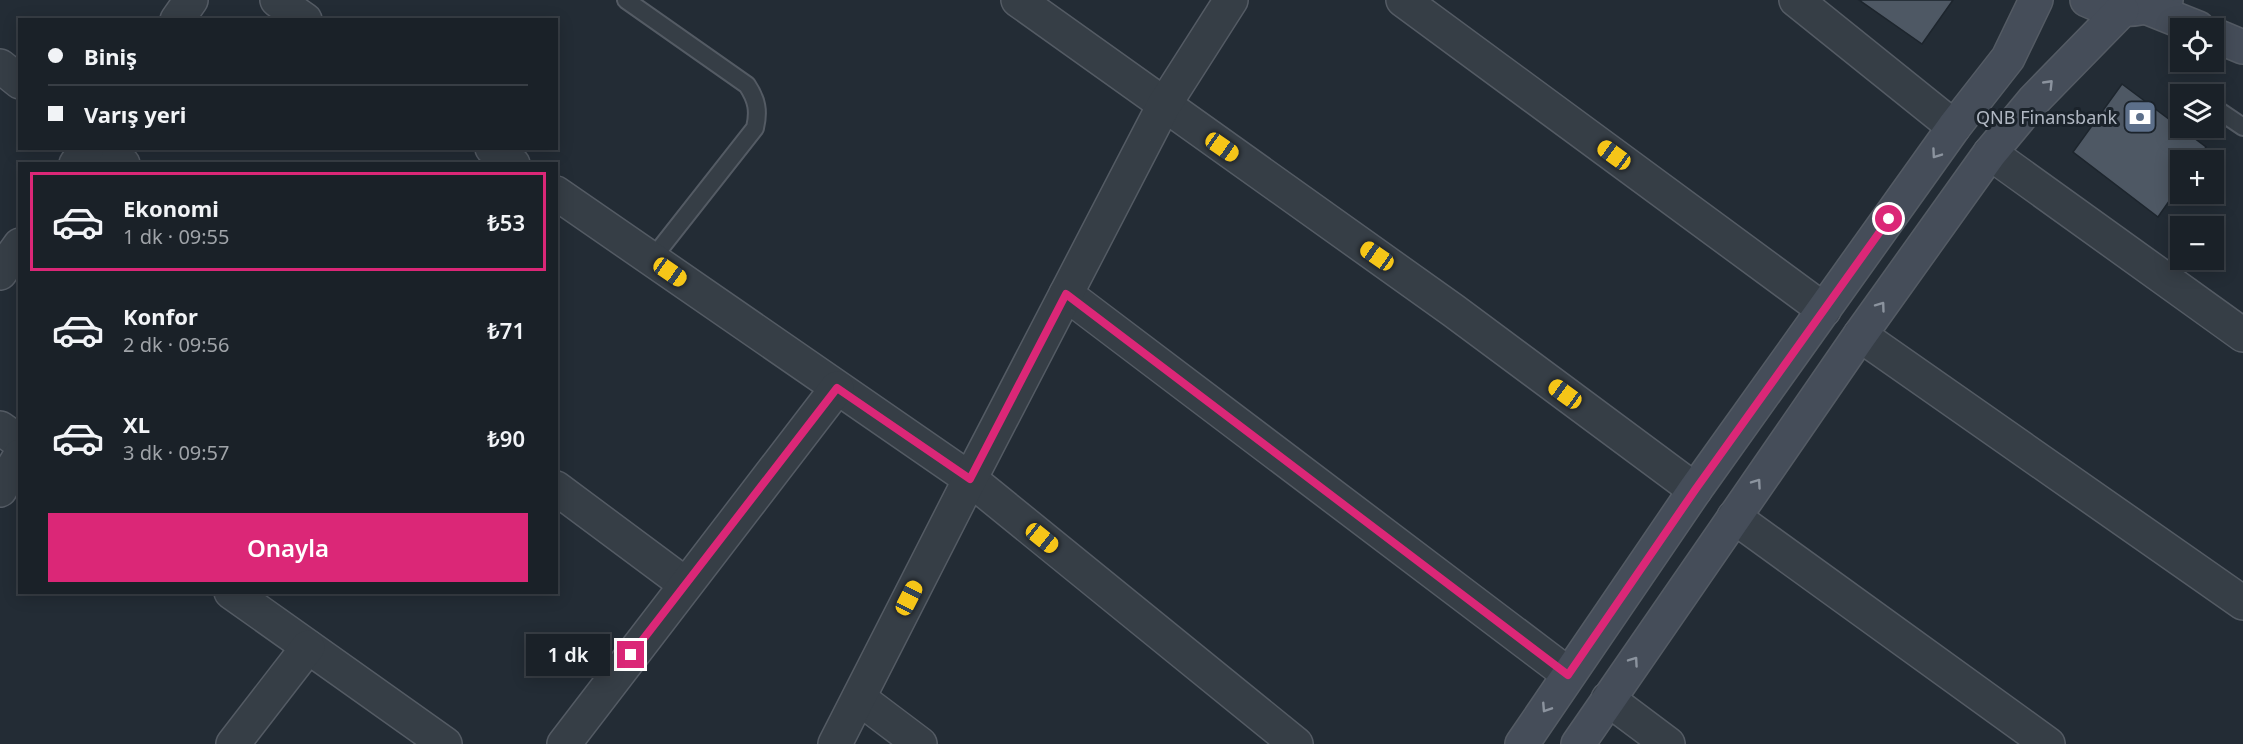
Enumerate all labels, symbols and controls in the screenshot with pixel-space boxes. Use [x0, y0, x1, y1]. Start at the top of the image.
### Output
map controls [2170, 18, 2224, 270]
button: locate [2170, 18, 2224, 72]
text: Biniş [84, 41, 137, 71]
one-way arrow [2042, 80, 2053, 91]
button: layers [2170, 84, 2224, 138]
text: Varış yeri [84, 99, 186, 129]
bank icon: QNB Finansbank [2122, 99, 2158, 135]
place label: QNB Finansbank [1976, 105, 2117, 129]
car [1202, 129, 1242, 165]
car [1594, 137, 1634, 173]
one-way arrow [1932, 147, 1943, 158]
button: + [2170, 150, 2224, 204]
text: Ekonomi [123, 193, 219, 223]
icon: car [51, 195, 105, 249]
route start [1875, 205, 1902, 232]
text: ₺53 [487, 207, 525, 237]
button: − [2170, 216, 2224, 270]
text: 1 dk · 09:55 [123, 223, 230, 250]
car [1357, 238, 1397, 274]
car [650, 254, 690, 290]
text: Konfor [123, 301, 198, 331]
one-way arrow [1874, 302, 1885, 313]
icon: car [51, 303, 105, 357]
text: ₺71 [487, 315, 525, 345]
text: 2 dk · 09:56 [123, 331, 230, 358]
car [1545, 376, 1585, 412]
text: XL [123, 409, 150, 439]
icon: car [51, 411, 105, 465]
text: ₺90 [487, 423, 525, 453]
text: 3 dk · 09:57 [123, 439, 230, 466]
one-way arrow [1750, 479, 1761, 490]
button: Onayla [48, 513, 528, 582]
car [1022, 520, 1062, 556]
car [893, 578, 925, 618]
callout: 1 dk [526, 634, 610, 676]
text: 1 dk [548, 641, 588, 668]
route end [617, 641, 644, 668]
one-way arrow [1627, 656, 1638, 667]
one-way arrow [1542, 702, 1553, 713]

